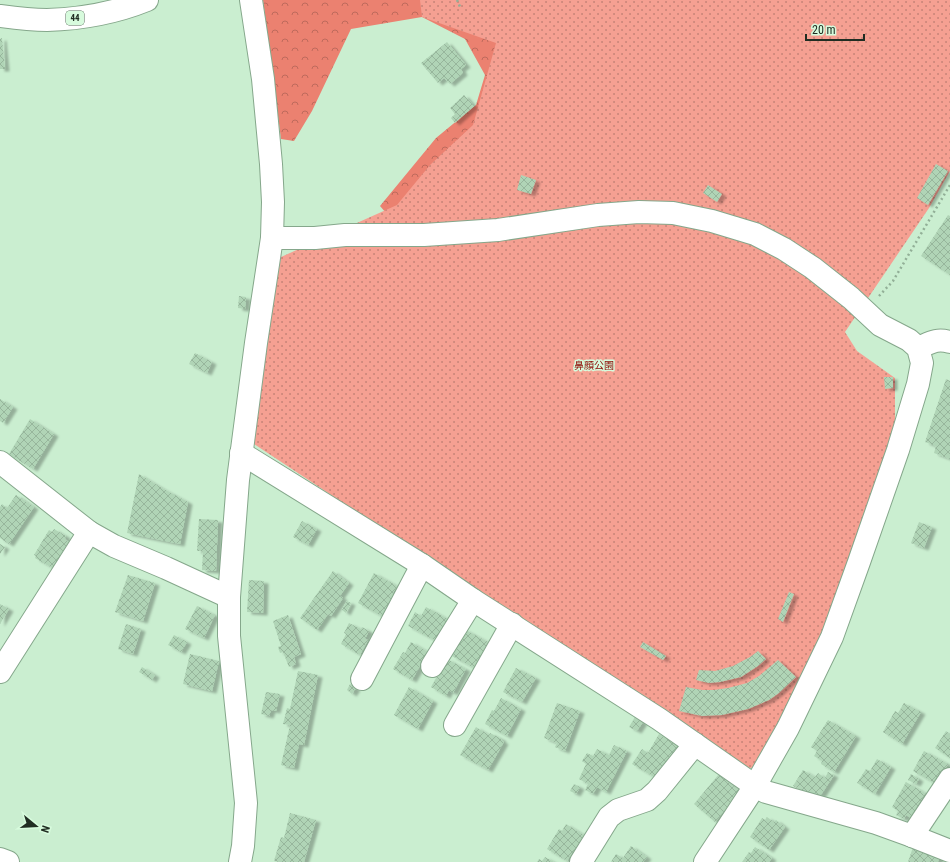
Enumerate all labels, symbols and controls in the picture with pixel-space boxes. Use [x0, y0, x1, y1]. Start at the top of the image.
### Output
road number: 44 [66, 11, 84, 25]
scale bar [806, 16, 864, 42]
text: 20 m [812, 23, 836, 37]
park label: 鼻顔公園 [574, 360, 614, 371]
north arrow [16, 806, 56, 846]
text: N [38, 824, 52, 834]

